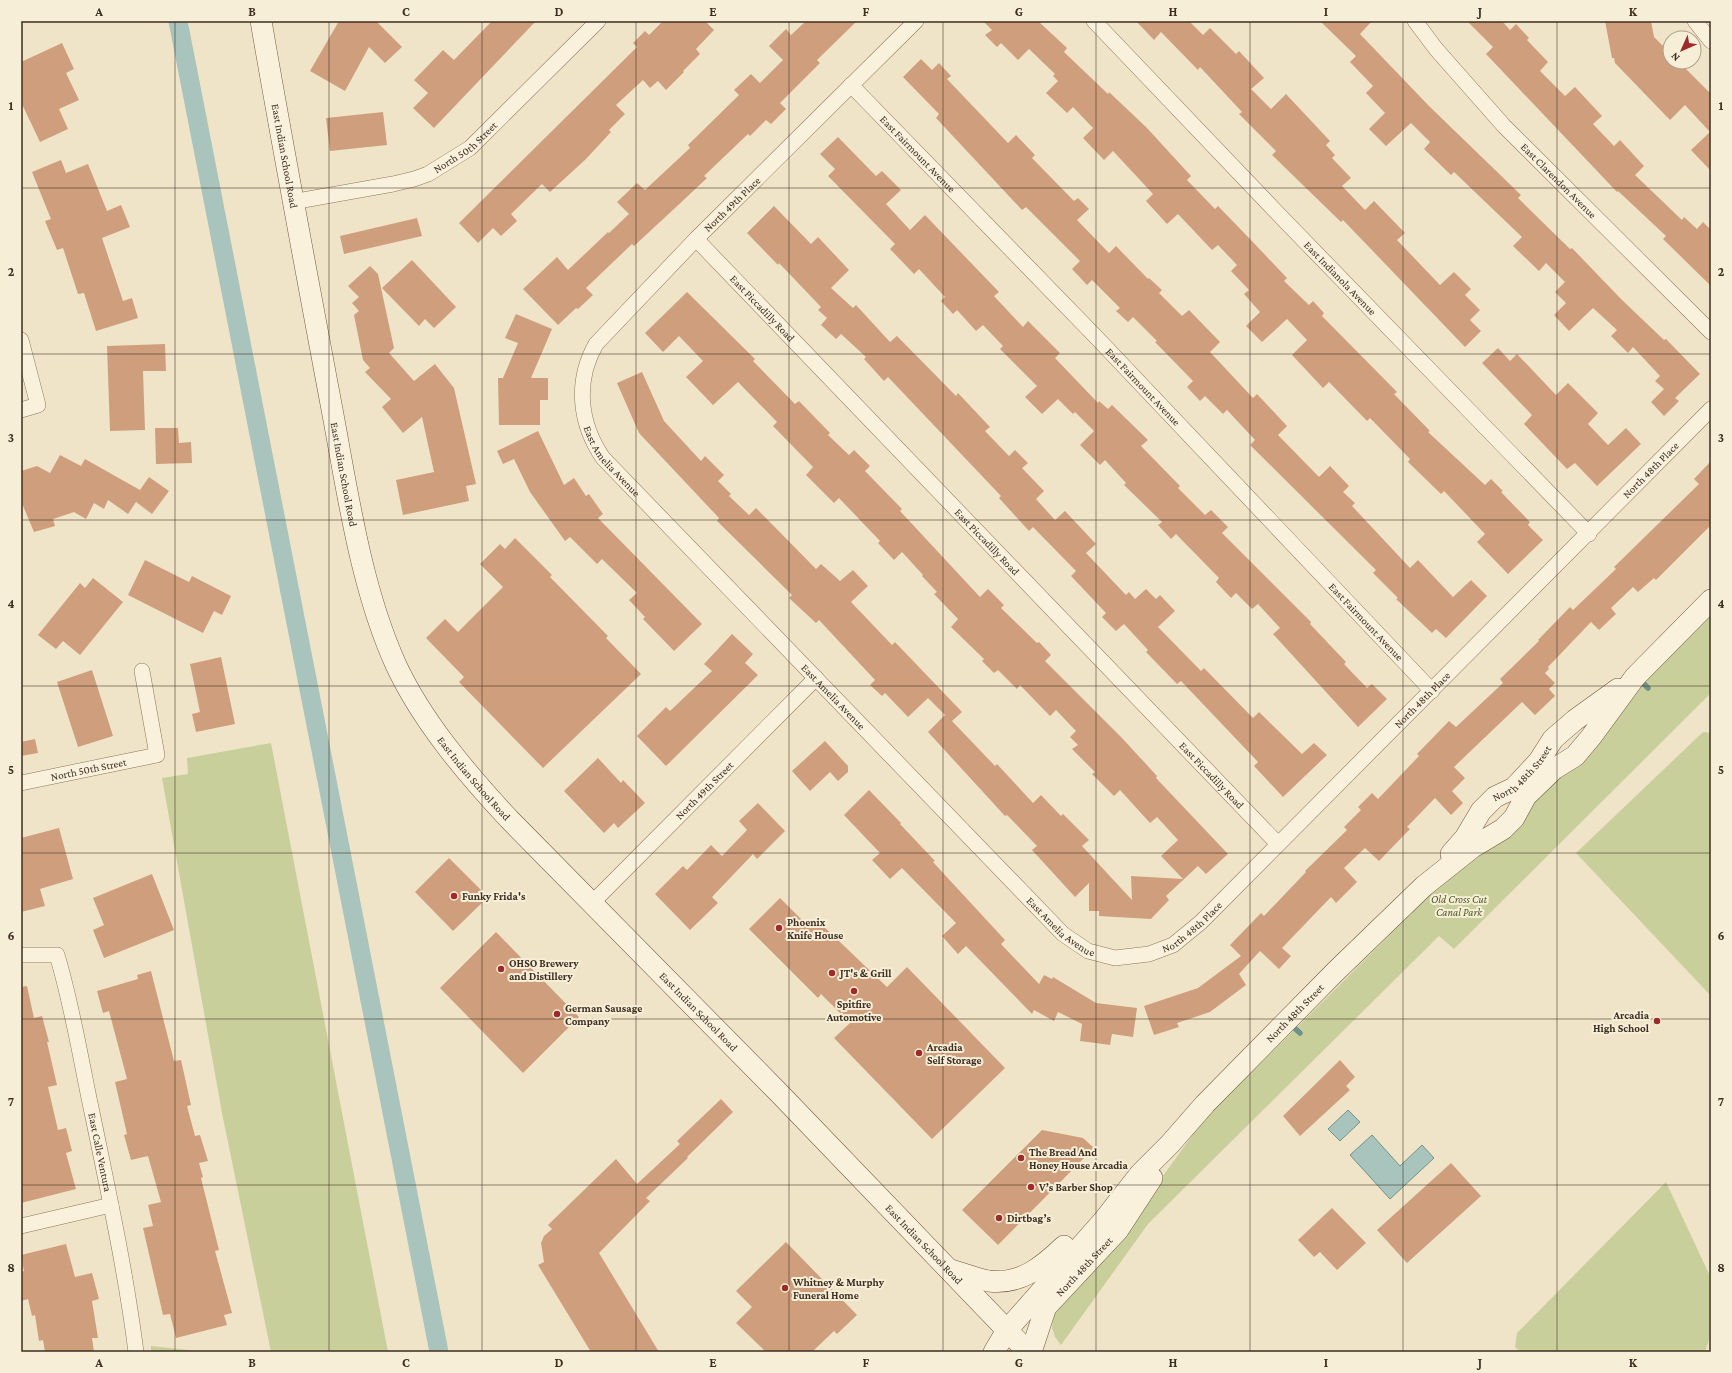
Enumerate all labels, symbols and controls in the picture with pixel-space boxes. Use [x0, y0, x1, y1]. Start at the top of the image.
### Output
text: A [94, 4, 103, 19]
text: B [248, 4, 256, 19]
text: C [402, 4, 410, 19]
text: D [555, 4, 564, 19]
text: E [709, 4, 717, 19]
text: F [863, 4, 870, 19]
text: G [1015, 4, 1023, 19]
text: H [1169, 4, 1178, 19]
text: I [1324, 4, 1328, 19]
text: J [1476, 4, 1482, 19]
text: K [1629, 4, 1638, 19]
north arrow [1662, 30, 1702, 70]
text: N [1668, 50, 1682, 64]
text: 1 [9, 98, 14, 113]
text: 1 [1719, 98, 1724, 113]
street label: East Indian School Road [270, 103, 300, 209]
street label: East Fairmount Avenue [878, 113, 958, 195]
street label: North 50th Street [431, 119, 499, 175]
street label: East Clarendon Avenue [1518, 140, 1599, 221]
street label: North 49th Place [701, 174, 763, 234]
street label: East Indianola Avenue [1302, 239, 1379, 317]
text: 2 [8, 264, 15, 279]
text: 2 [1718, 264, 1725, 279]
street label: East Piccadilly Road [728, 272, 797, 344]
street label: East Fairmount Avenue [1104, 345, 1183, 428]
street label: East Indian School Road [328, 421, 360, 528]
street label: East Amelia Avenue [582, 424, 643, 499]
text: 3 [8, 430, 14, 445]
text: 3 [1718, 430, 1724, 445]
street label: North 48th Place [1620, 439, 1681, 500]
street label: East Piccadilly Road [952, 506, 1022, 578]
street label: East Fairmount Avenue [1327, 580, 1406, 663]
text: 4 [7, 596, 15, 611]
text: 4 [1717, 596, 1725, 611]
street label: East Amelia Avenue [799, 661, 868, 732]
street label: North 48th Place [1392, 669, 1453, 730]
street label: East Indian School Road [435, 734, 513, 823]
street label: East Piccadilly Road [1177, 739, 1247, 811]
street label: North 48th Street [1491, 743, 1554, 803]
street label: North 50th Street [50, 755, 128, 783]
street label: North 49th Street [673, 759, 736, 822]
text: 5 [8, 762, 14, 777]
text: 5 [1718, 762, 1724, 777]
place label: Funky Frida's [462, 890, 526, 902]
marker: Funky Frida's [449, 891, 459, 901]
park label: Old Cross Cut Canal Park [1431, 893, 1488, 918]
street label: East Amelia Avenue [1024, 894, 1096, 959]
street label: North 48th Place [1160, 899, 1224, 955]
place label: Phoenix Knife House [787, 916, 843, 941]
marker: Phoenix Knife House [774, 923, 784, 933]
text: 6 [7, 928, 15, 943]
text: 6 [1717, 928, 1725, 943]
place label: OHSO Brewery and Distillery [509, 957, 579, 982]
marker: OHSO Brewery and Distillery [496, 964, 506, 974]
place label: JT's & Grill [839, 967, 892, 979]
marker: JT's & Grill [827, 968, 837, 978]
street label: East Indian School Road [657, 970, 740, 1054]
street label: North 48th Street [1263, 981, 1326, 1045]
marker: Spitfire Automotive [849, 986, 859, 996]
place label: Spitfire Automotive [826, 998, 881, 1023]
place label: German Sausage Company [565, 1002, 642, 1027]
marker: German Sausage Company [552, 1009, 562, 1019]
place label: Arcadia High School [1593, 1009, 1650, 1034]
marker: Arcadia High School [1652, 1016, 1662, 1026]
place label: Arcadia Self Storage [926, 1041, 982, 1066]
marker: Arcadia Self Storage [914, 1048, 924, 1058]
text: 7 [8, 1094, 14, 1109]
text: 7 [1718, 1094, 1724, 1109]
street label: East Calle Ventura [86, 1112, 114, 1193]
place label: The Bread And Honey House Arcadia [1029, 1146, 1128, 1171]
marker: The Bread And Honey House Arcadia [1016, 1153, 1026, 1163]
place label: V’s Barber Shop [1038, 1181, 1113, 1193]
marker: V’s Barber Shop [1026, 1182, 1036, 1192]
street label: East Indian School Road [883, 1202, 965, 1287]
place label: Dirtbag’s [1007, 1212, 1051, 1224]
marker: Dirtbag’s [994, 1213, 1004, 1223]
street label: North 48th Street [1053, 1234, 1115, 1299]
text: 8 [7, 1260, 15, 1275]
text: 8 [1717, 1260, 1725, 1275]
place label: Whitney & Murphy Funeral Home [792, 1276, 885, 1301]
marker: Whitney & Murphy Funeral Home [780, 1283, 790, 1293]
text: A [94, 1355, 103, 1370]
text: B [248, 1355, 256, 1370]
text: C [402, 1355, 410, 1370]
text: D [555, 1355, 564, 1370]
text: E [709, 1355, 717, 1370]
text: F [863, 1355, 870, 1370]
text: G [1015, 1355, 1023, 1370]
text: H [1169, 1355, 1178, 1370]
text: I [1324, 1355, 1328, 1370]
text: J [1476, 1355, 1482, 1370]
text: K [1629, 1355, 1638, 1370]

